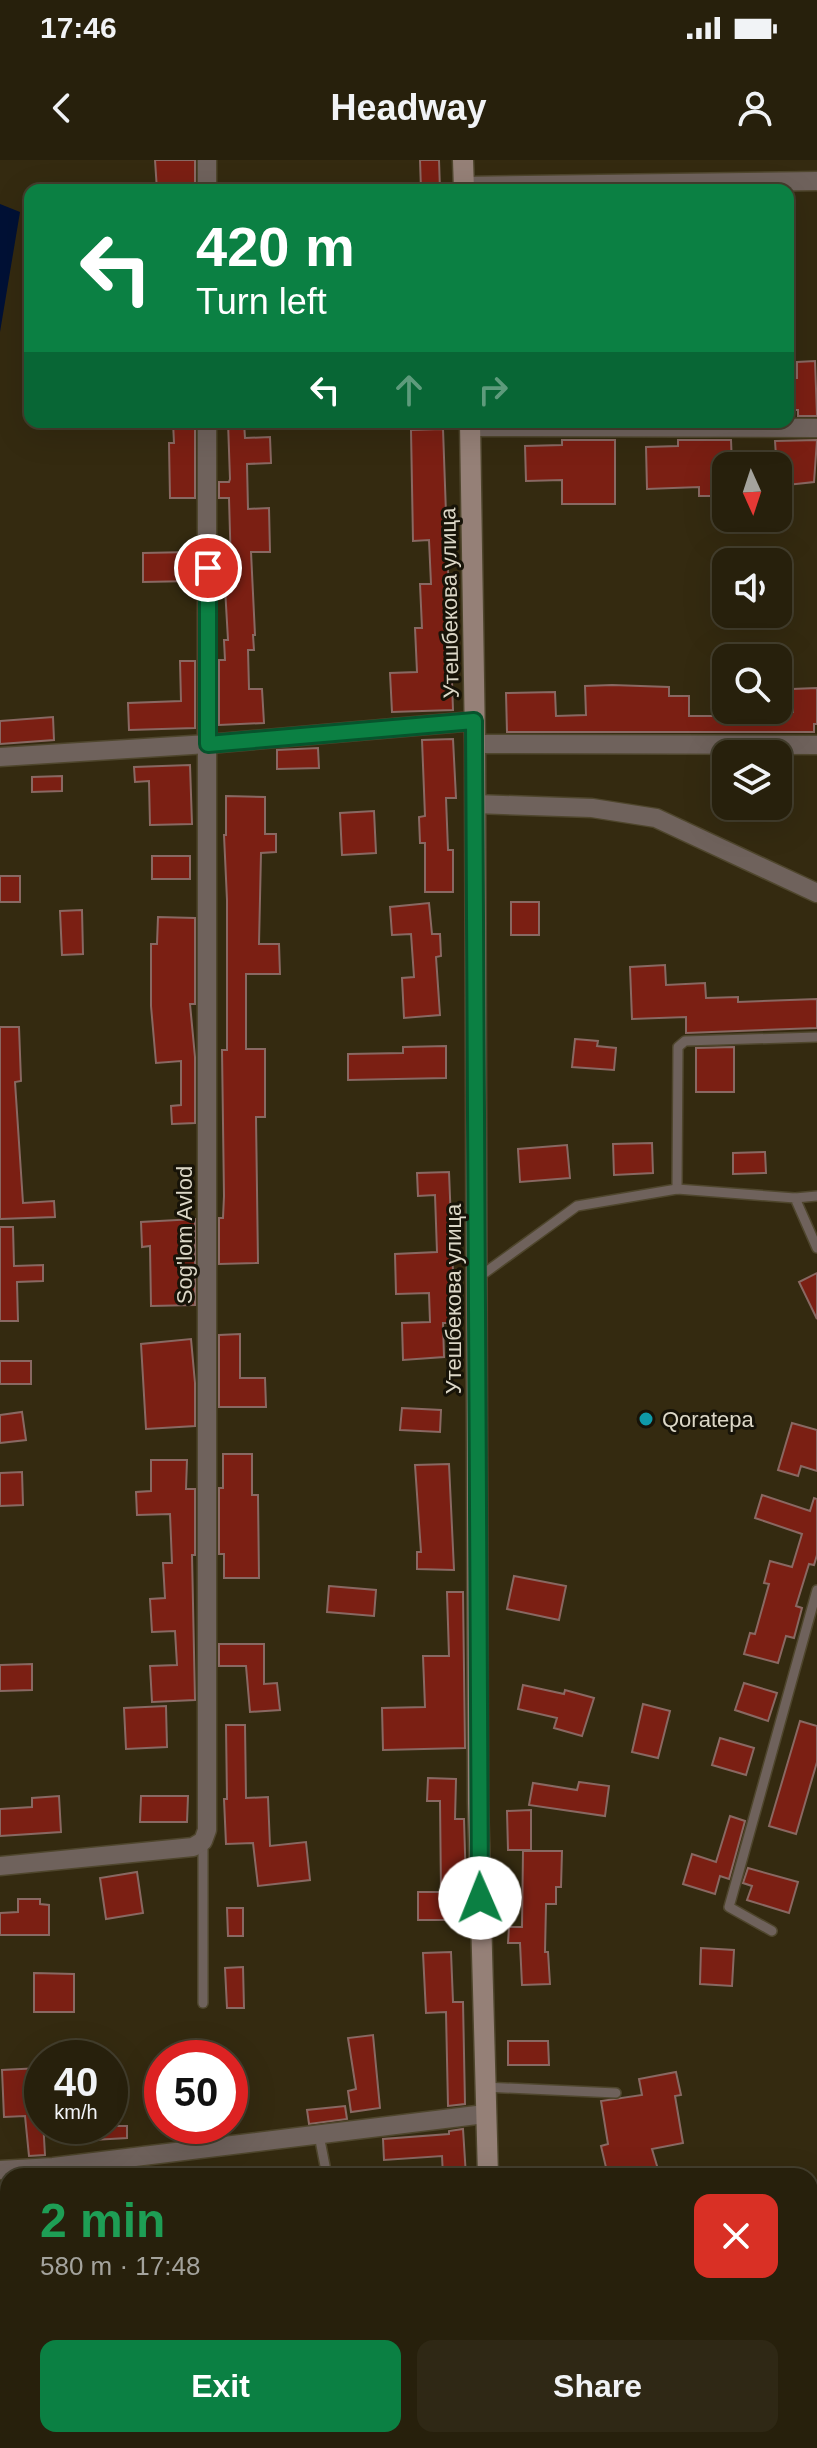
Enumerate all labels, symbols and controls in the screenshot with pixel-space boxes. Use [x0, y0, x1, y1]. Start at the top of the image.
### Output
text: 17:46 [40, 11, 117, 44]
icon: back [40, 86, 84, 130]
icon: person [733, 86, 777, 130]
text: Headway [330, 87, 487, 128]
text: 420 m [196, 215, 355, 278]
icon: left [64, 216, 168, 320]
text: Turn left [196, 281, 327, 322]
icon: left [303, 368, 347, 412]
icon: ahead [387, 368, 431, 412]
icon: right [471, 368, 515, 412]
north arrow [712, 452, 792, 532]
map controls [712, 452, 792, 820]
street label: Утешбекова улица [435, 507, 464, 699]
pin [174, 534, 242, 602]
icon: arrive [186, 546, 230, 590]
button: sound [712, 548, 792, 628]
button: search [712, 644, 792, 724]
button: layers [712, 740, 792, 820]
street label: Sog'lom Avlod [172, 1166, 197, 1304]
street label: Утешбекова улица [441, 1203, 466, 1394]
place label: Qoratepa [662, 1407, 754, 1432]
marker: Qoratepa [637, 1410, 655, 1428]
position arrow [438, 1856, 522, 1940]
speed limit sign: 50 [144, 2040, 248, 2144]
text: 40 [54, 2060, 98, 2104]
text: km/h [54, 2101, 98, 2123]
text: 2 min [40, 2194, 165, 2247]
button: close [694, 2194, 778, 2278]
text: 580 m · 17:48 [40, 2251, 200, 2281]
button: Exit [40, 2340, 401, 2432]
button: Share [417, 2340, 778, 2432]

